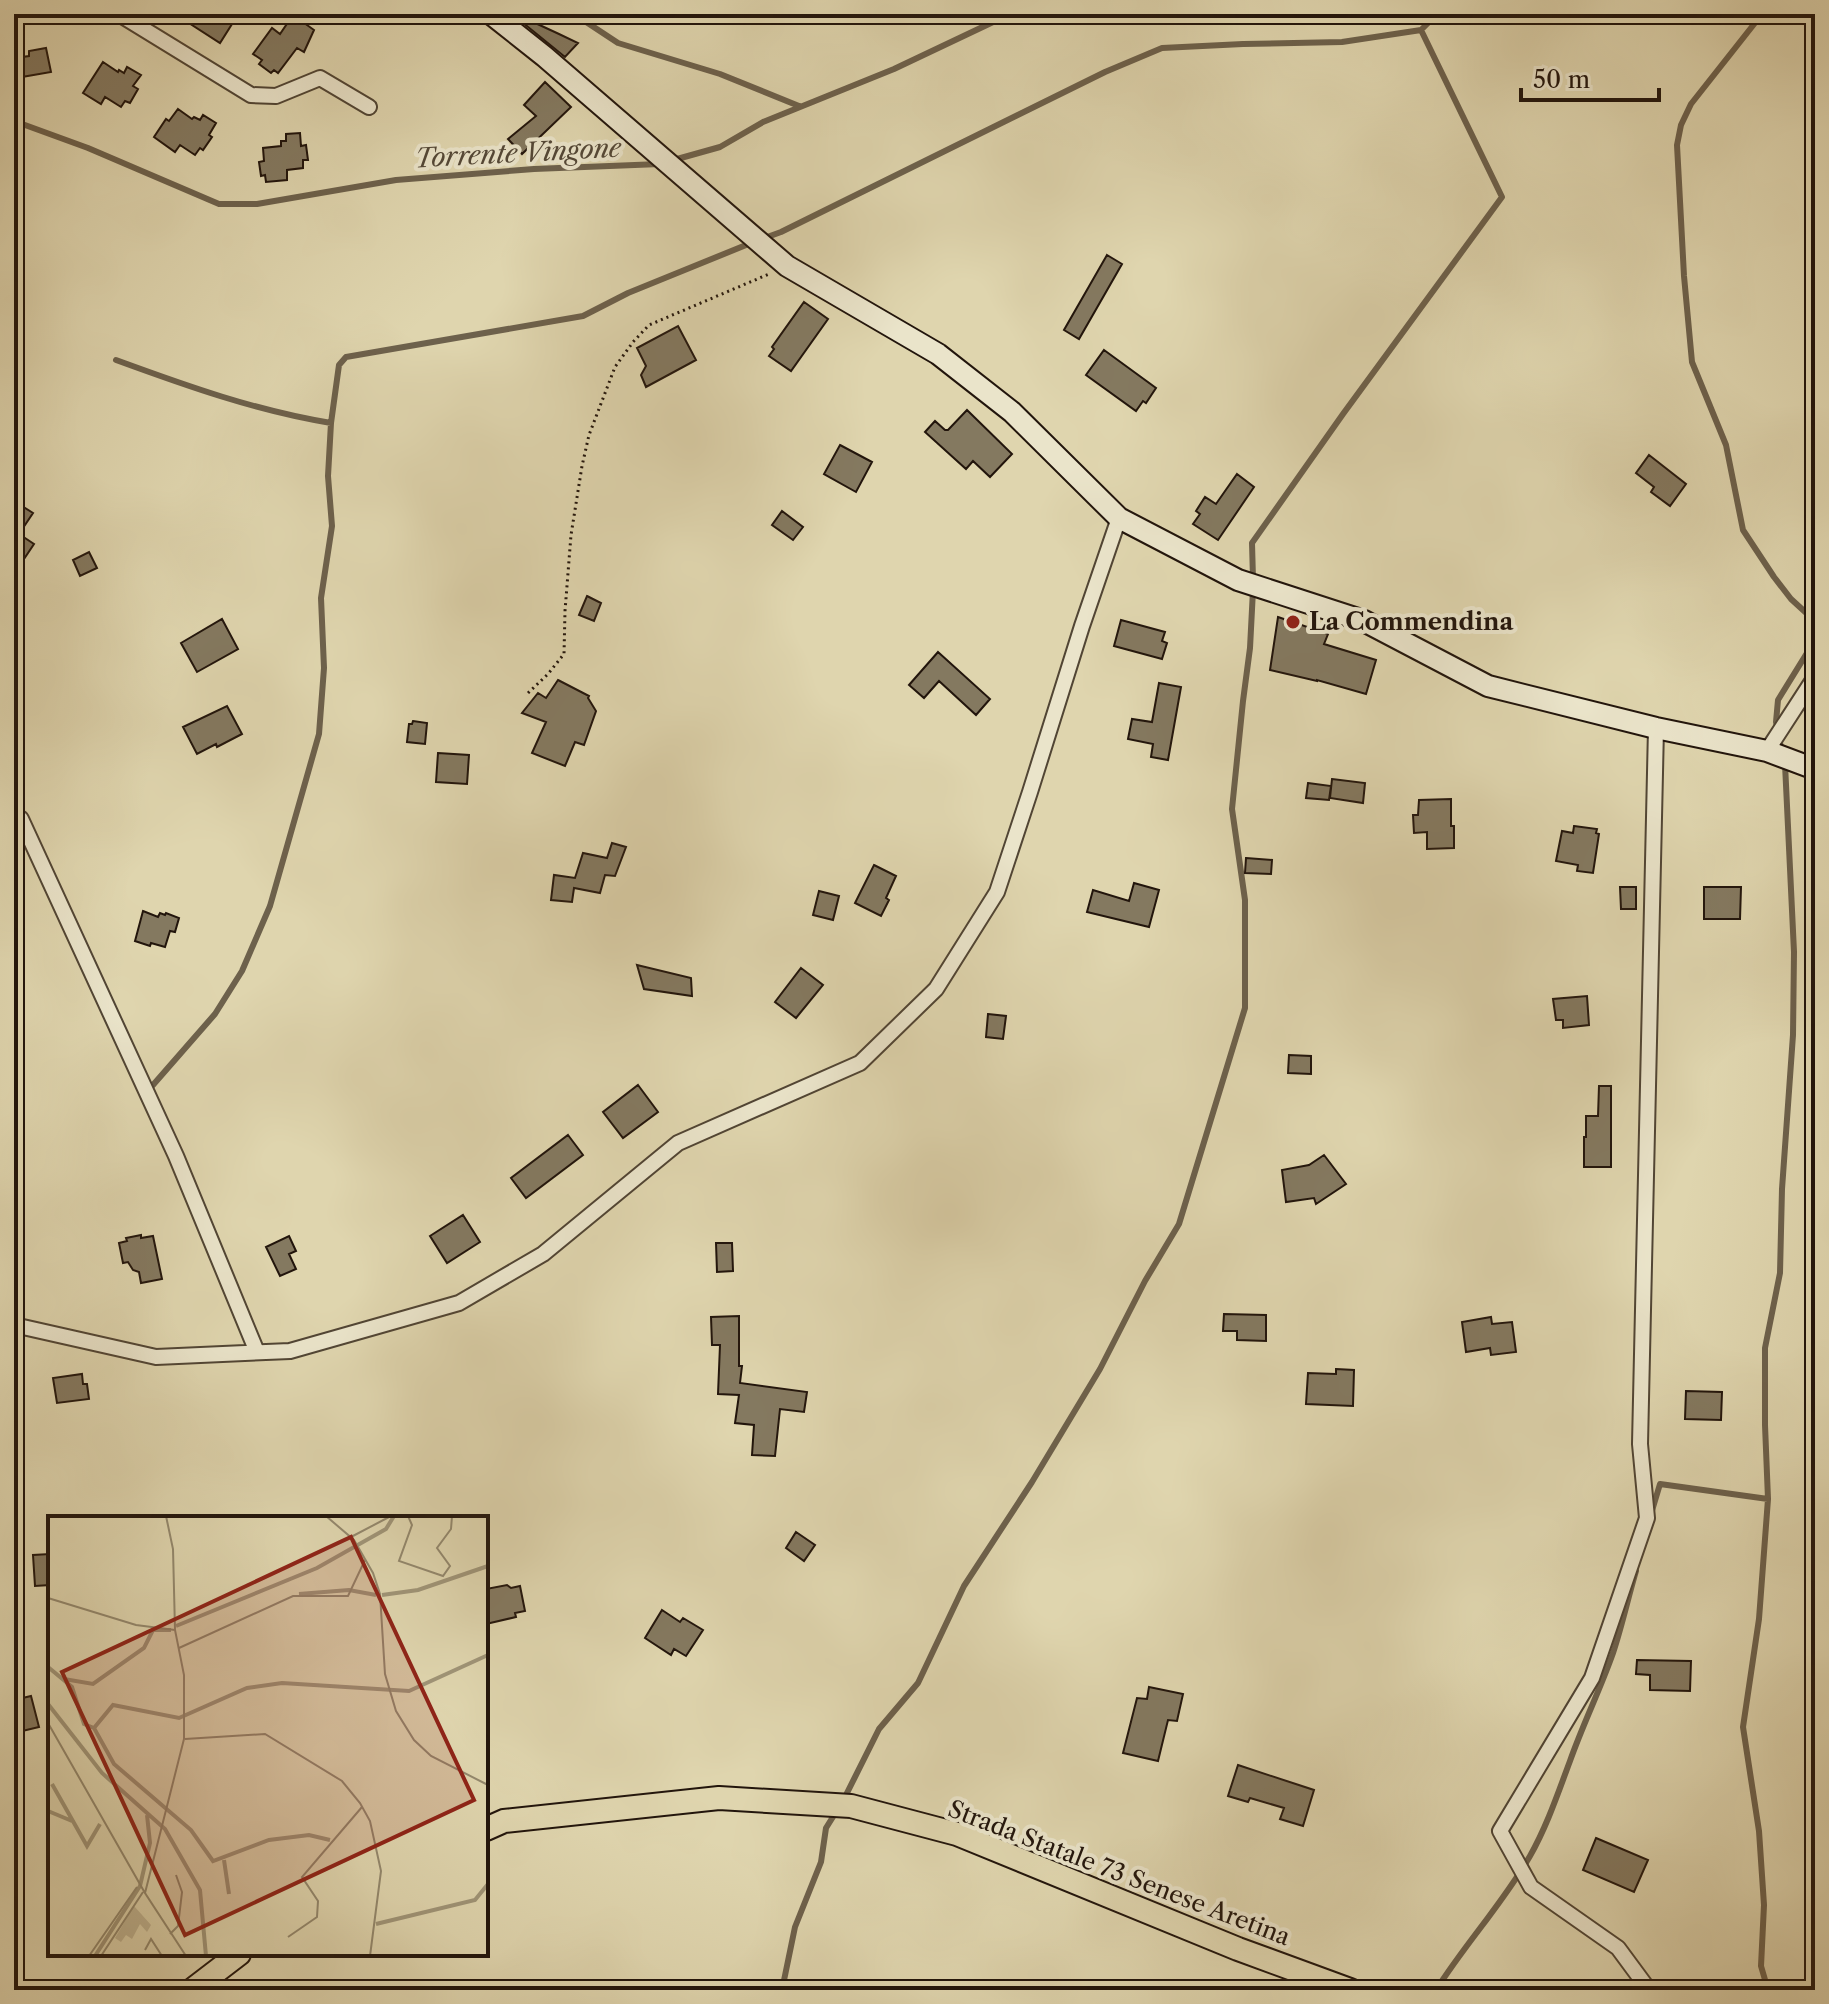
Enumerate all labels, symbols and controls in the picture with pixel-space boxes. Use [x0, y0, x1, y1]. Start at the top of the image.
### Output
scale bar [1521, 52, 1659, 102]
text: 50 m [1533, 65, 1590, 94]
water label: Torrente Vingone [414, 132, 623, 174]
place label: La Commendina [1309, 607, 1514, 636]
marker: La Commendina [1284, 613, 1302, 631]
inset map [48, 1516, 488, 1956]
street label: Strada Statale 73 Senese Aretina [944, 1794, 1295, 1951]

